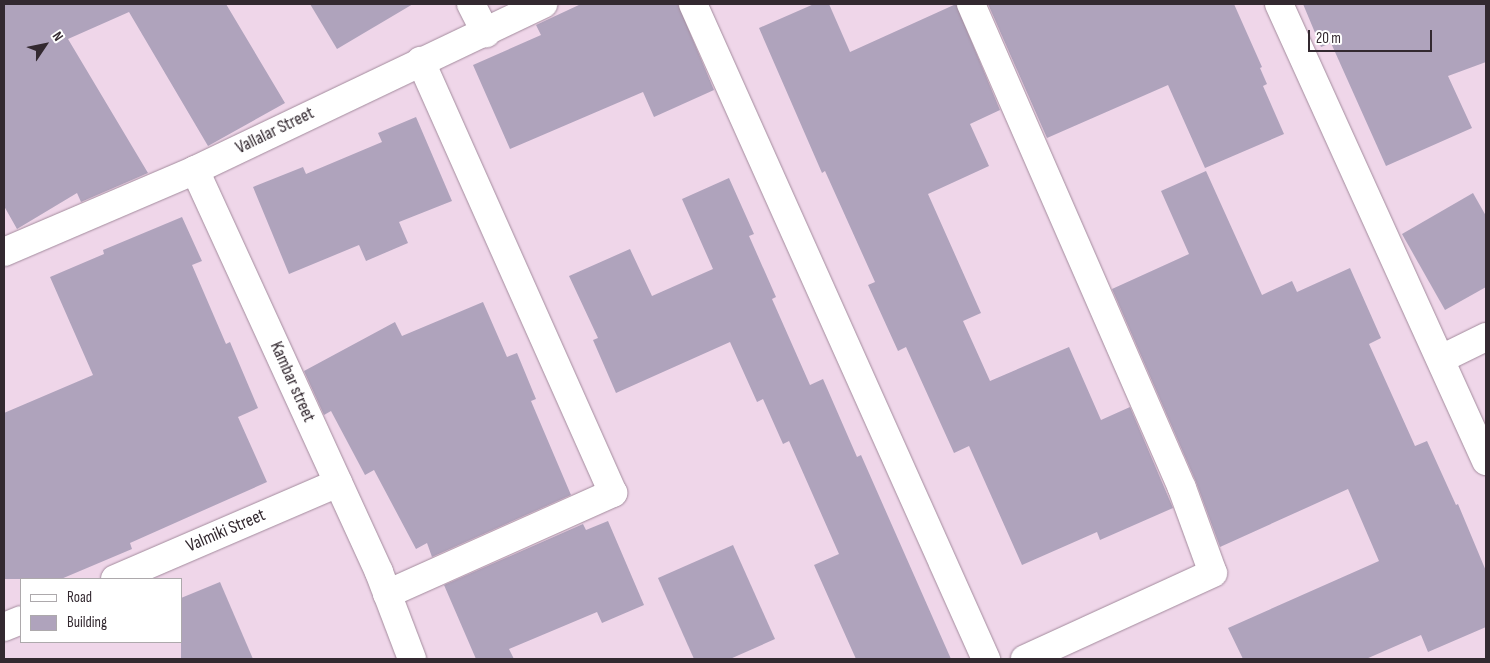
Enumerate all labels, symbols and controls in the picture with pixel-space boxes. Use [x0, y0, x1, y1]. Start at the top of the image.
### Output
north arrow [20, 20, 70, 70]
scale bar [1310, 20, 1434, 52]
text: N [49, 28, 67, 44]
text: 20 m [1316, 29, 1341, 48]
street label: Vallalar Street [232, 103, 318, 159]
street label: Kambar street [265, 338, 319, 426]
street label: Valmiki Street [183, 505, 269, 557]
legend [20, 578, 182, 643]
text: Road [67, 588, 92, 607]
text: Building [67, 613, 107, 632]

